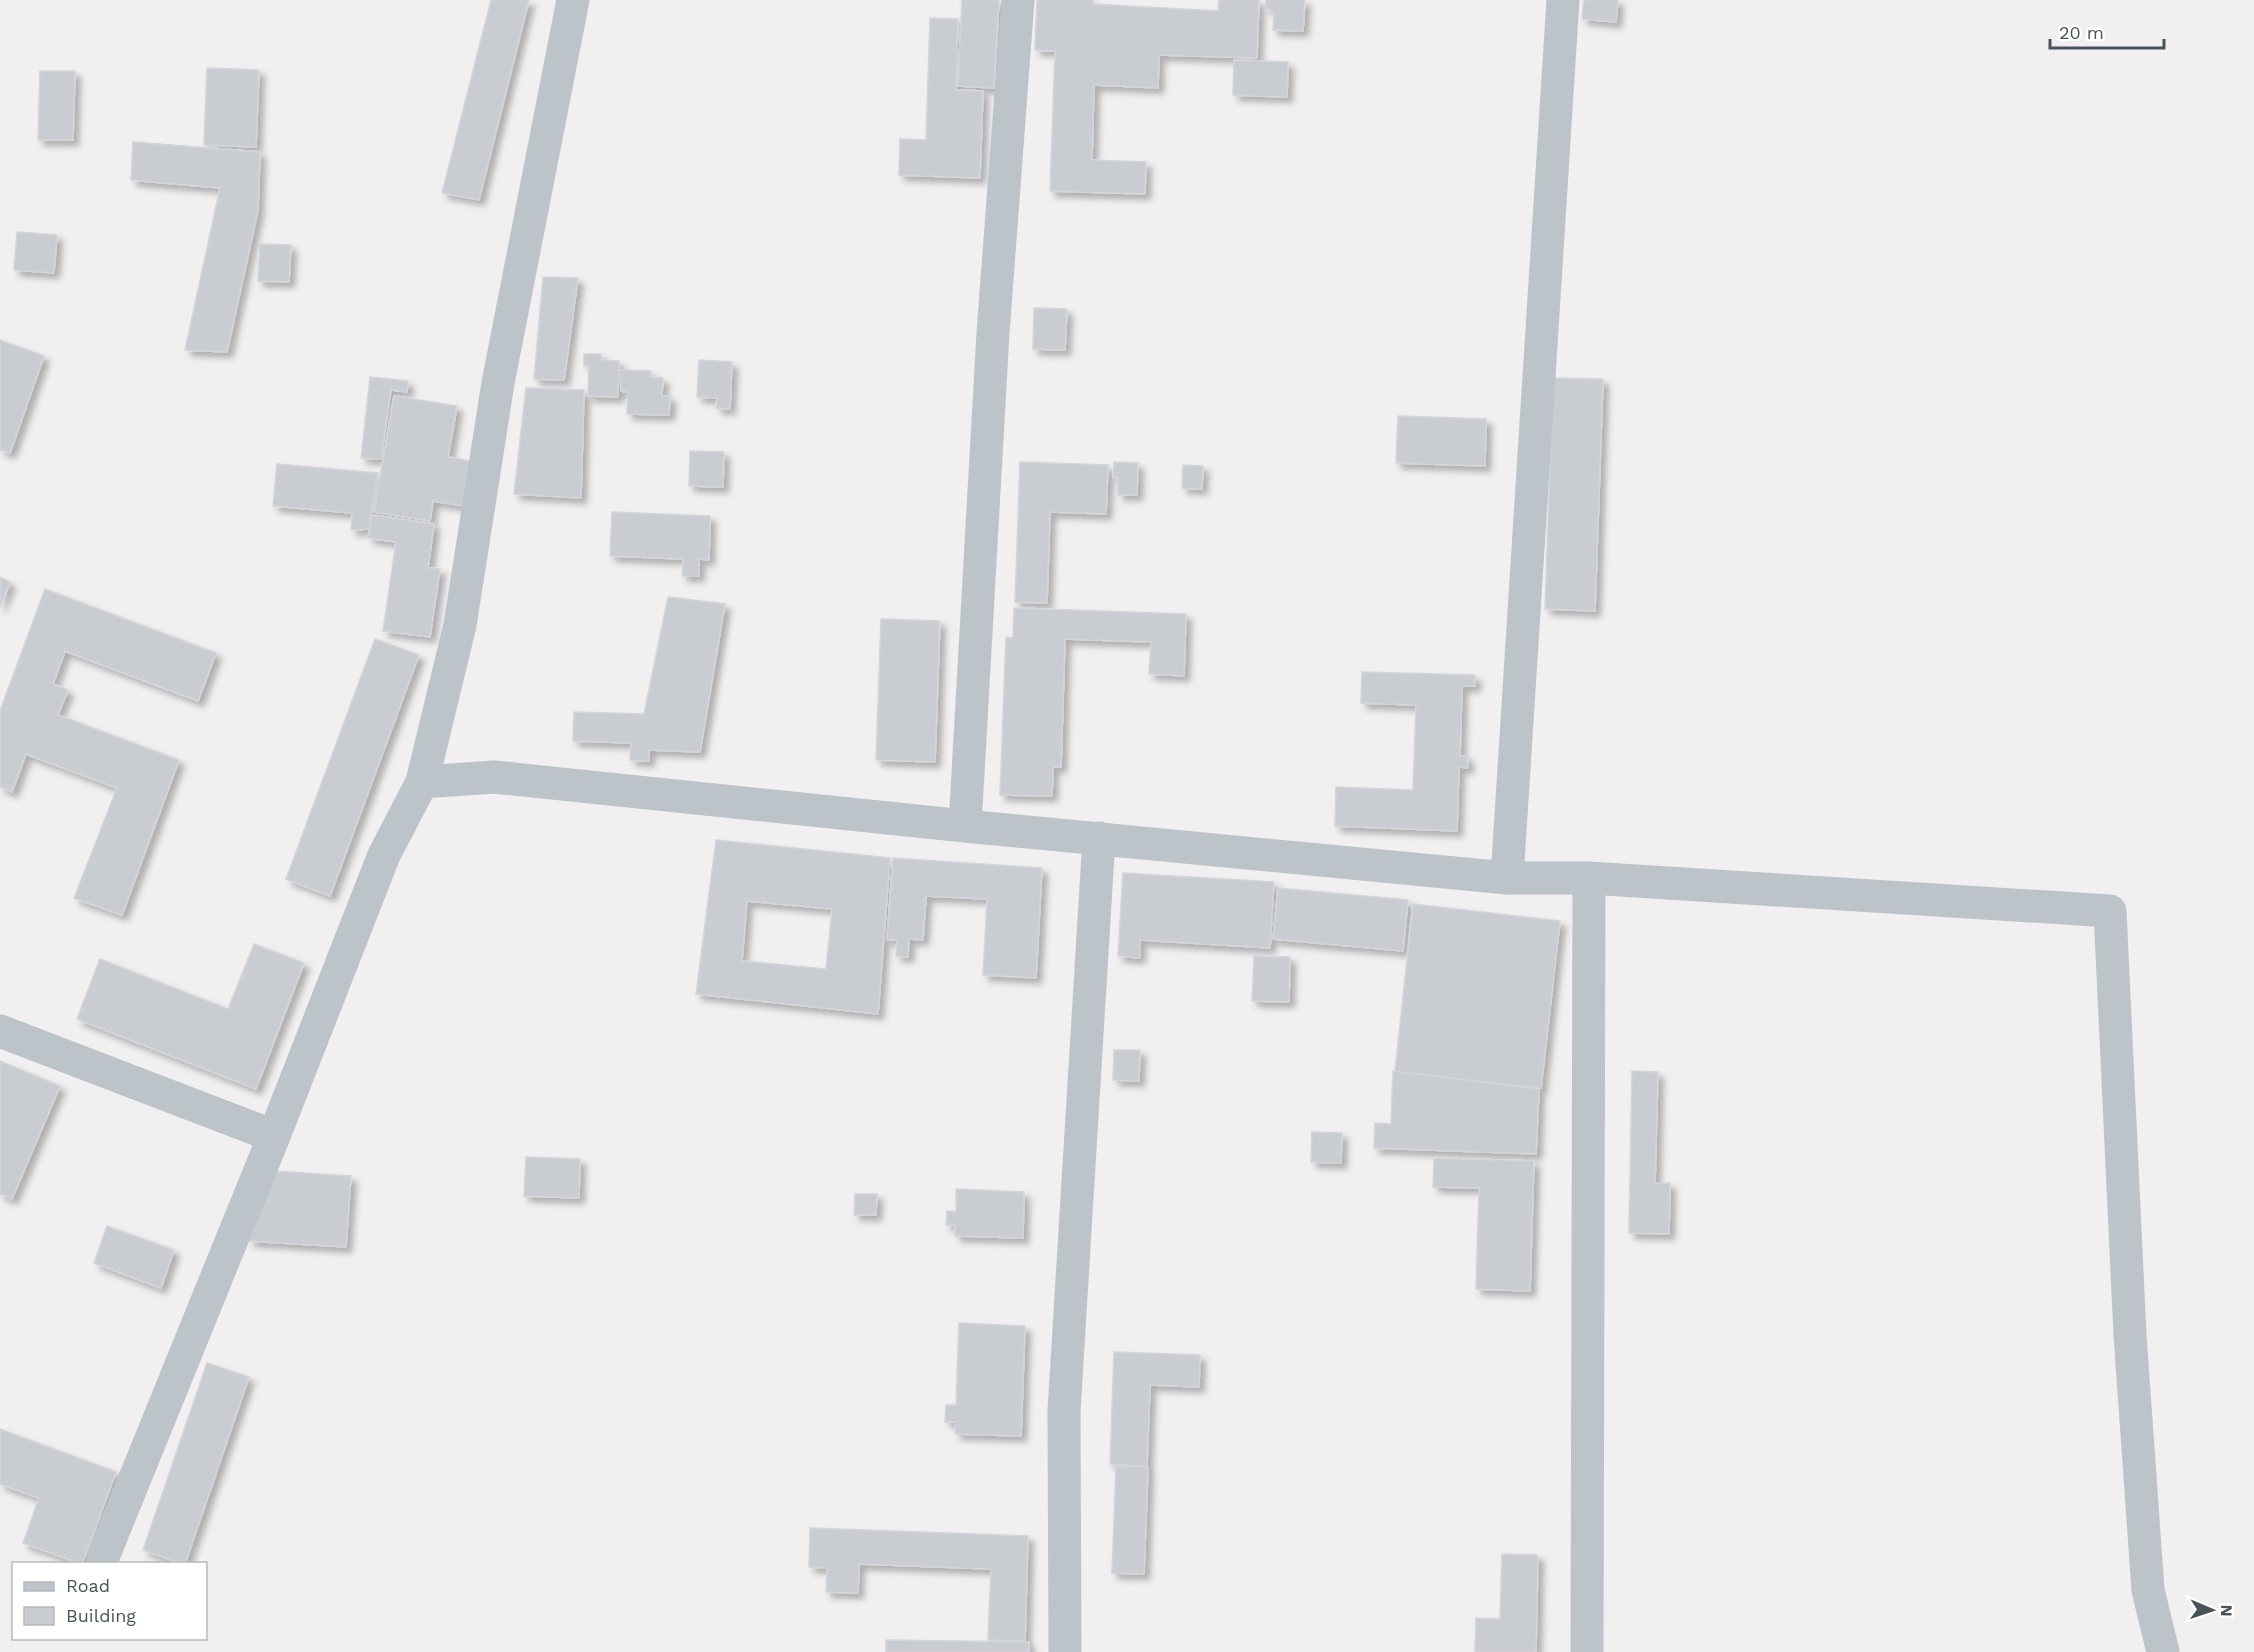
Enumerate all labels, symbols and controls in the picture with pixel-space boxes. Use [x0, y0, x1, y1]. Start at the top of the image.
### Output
scale bar [2050, 12, 2164, 50]
text: 20 m [2059, 22, 2104, 43]
legend [12, 1562, 207, 1640]
text: Road [66, 1575, 110, 1596]
north arrow [2182, 1580, 2242, 1640]
text: N [2217, 1604, 2236, 1617]
text: Building [66, 1605, 136, 1626]

